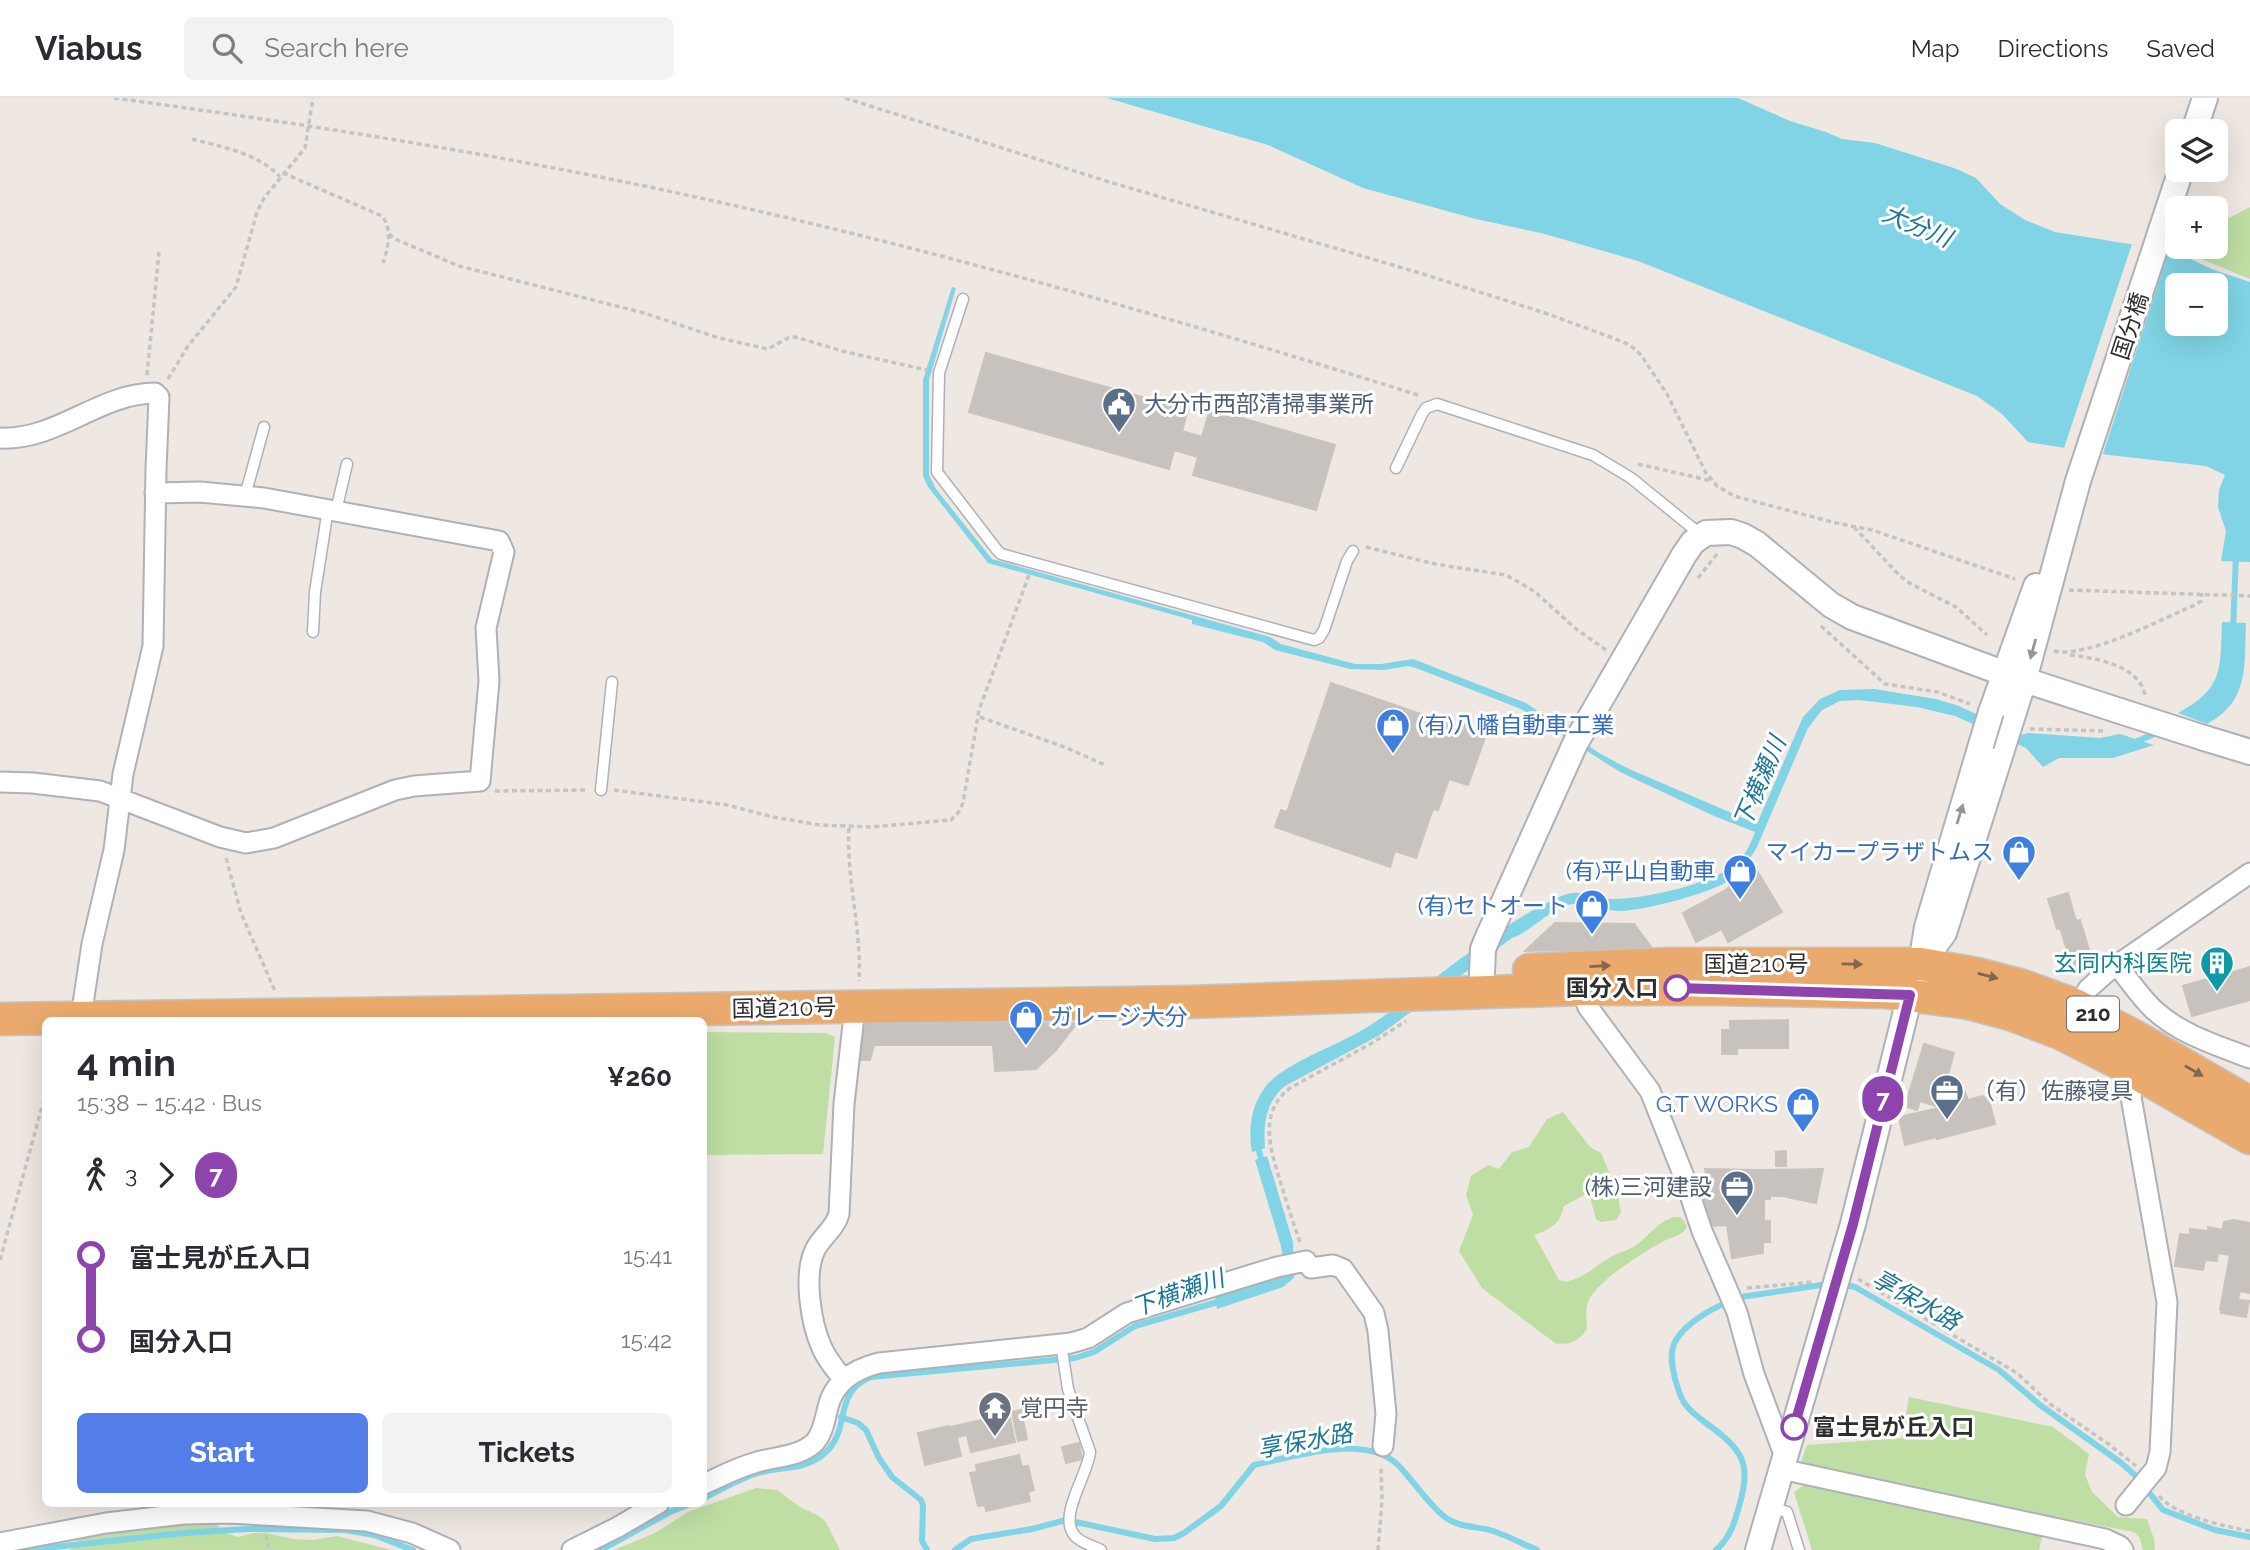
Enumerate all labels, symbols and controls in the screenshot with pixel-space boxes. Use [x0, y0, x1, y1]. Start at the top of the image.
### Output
search box [184, 17, 674, 80]
text: Viabus [35, 29, 142, 68]
icon: search [208, 29, 246, 67]
text: Search here [264, 33, 409, 63]
text: Map [1911, 34, 1960, 63]
text: Directions [1998, 34, 2108, 63]
text: Saved [2146, 34, 2215, 63]
map controls [2165, 119, 2228, 336]
button: layers [2165, 119, 2228, 182]
button: + [2165, 196, 2228, 259]
water label: 大分川 [1878, 198, 1959, 254]
button: − [2165, 273, 2228, 336]
street label: 国分橋 [2106, 289, 2153, 363]
public building icon: 大分市西部清掃事業所 [1100, 385, 1138, 434]
place label: 大分市西部清掃事業所 [1144, 390, 1374, 417]
one-way arrow [2027, 639, 2038, 661]
shop icon: (有)八幡自動車工業 [1374, 706, 1412, 755]
place label: (有)八幡自動車工業 [1418, 711, 1614, 738]
water label: 下横瀬川 [1727, 729, 1793, 832]
one-way arrow [1956, 803, 1966, 824]
shop icon: マイカープラザトムス [2000, 833, 2038, 882]
place label: マイカープラザトムス [1765, 838, 1994, 865]
shop icon: (有)平山自動車 [1721, 852, 1759, 901]
place label: (有)平山自動車 [1566, 857, 1716, 884]
shop icon: (有)セトオート [1573, 887, 1611, 936]
place label: (有)セトオート [1418, 892, 1568, 919]
building icon: 玄同内科医院 [2198, 944, 2236, 993]
place label: 玄同内科医院 [2054, 949, 2192, 976]
street label: 国道210号 [1704, 950, 1808, 977]
one-way arrow [1841, 958, 1863, 970]
one-way arrow [1589, 960, 1611, 971]
one-way arrow [1977, 971, 1999, 982]
place label: 国分入口 [1566, 974, 1658, 1001]
marker: 国分入口 [1664, 975, 1690, 1001]
street label: 国道210号 [731, 993, 837, 1022]
road number: 210 [2067, 996, 2119, 1032]
shop icon: ガレージ大分 [1007, 998, 1045, 1047]
place label: ガレージ大分 [1050, 1003, 1188, 1030]
text: 4 min [77, 1040, 176, 1085]
text: ¥260 [607, 1062, 672, 1092]
one-way arrow [2184, 1064, 2203, 1077]
office icon: （有）佐藤寝具 [1928, 1072, 1966, 1121]
line badge: 7 [1860, 1076, 1906, 1122]
place label: （有）佐藤寝具 [1972, 1077, 2133, 1104]
text: 7 [1876, 1084, 1890, 1113]
shop icon: G.T WORKS [1784, 1085, 1822, 1134]
text: 15:38 – 15:42 · Bus [77, 1089, 262, 1116]
place label: G.T WORKS [1656, 1090, 1778, 1117]
icon: walk [77, 1156, 115, 1194]
icon: forward [147, 1156, 185, 1194]
text: 7 [209, 1160, 223, 1189]
text: 3 [125, 1161, 137, 1188]
office icon: (株)三河建設 [1718, 1168, 1756, 1217]
place label: (株)三河建設 [1585, 1173, 1712, 1200]
text: 15:41 [623, 1242, 672, 1269]
text: 富士見が丘入口 [129, 1243, 311, 1273]
water label: 下横瀬川 [1128, 1262, 1231, 1322]
water label: 享保水路 [1867, 1263, 1967, 1337]
text: 15:42 [621, 1326, 672, 1353]
text: 国分入口 [129, 1327, 233, 1357]
temple icon: 覚円寺 [976, 1389, 1014, 1438]
place label: 覚円寺 [1020, 1394, 1089, 1421]
button: Start [77, 1413, 368, 1493]
button: Tickets [382, 1413, 672, 1493]
place label: 富士見が丘入口 [1813, 1413, 1974, 1440]
marker: 富士見が丘入口 [1781, 1414, 1807, 1440]
water label: 享保水路 [1255, 1418, 1357, 1463]

